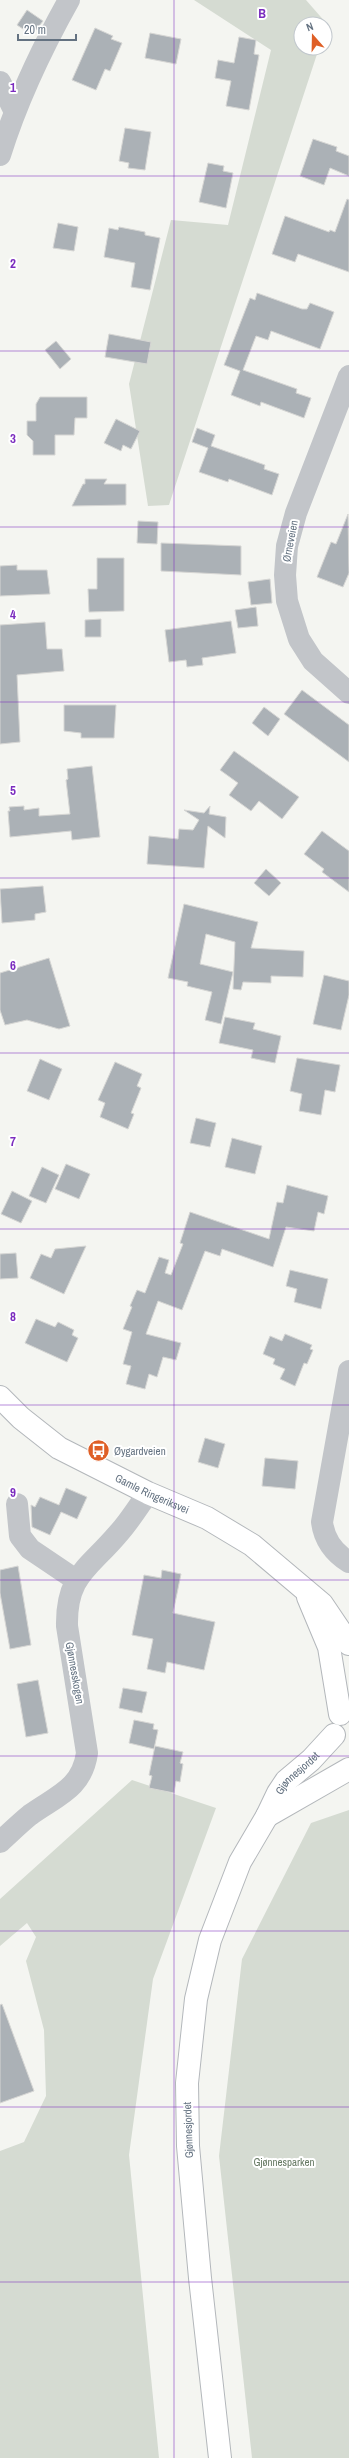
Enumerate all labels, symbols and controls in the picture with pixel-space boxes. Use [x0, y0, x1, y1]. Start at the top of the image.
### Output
text: B [258, 5, 266, 22]
scale bar [18, 16, 76, 42]
north arrow [293, 16, 333, 56]
text: N [304, 19, 315, 34]
text: 20 m [24, 22, 46, 38]
text: 1 [10, 79, 16, 96]
text: 2 [10, 255, 16, 272]
text: 3 [10, 430, 16, 447]
street label: Ørneveien [279, 519, 301, 563]
text: 4 [10, 606, 16, 623]
text: 5 [10, 782, 16, 799]
text: 6 [10, 957, 16, 974]
text: 7 [10, 1133, 16, 1150]
text: 8 [10, 1308, 16, 1325]
bus stop icon: Øygardveien [86, 1438, 112, 1464]
place label: Øygardveien [114, 1444, 166, 1458]
street label: Gamle Ringeriksvei [113, 1471, 191, 1517]
text: 9 [10, 1484, 16, 1501]
street label: Gjønnesskogen [63, 1641, 87, 1705]
street label: Gjønnesjordet [272, 1748, 323, 1797]
street label: Gjønnesjordet [180, 2101, 196, 2158]
park label: Gjønnesparken [253, 2155, 315, 2169]

